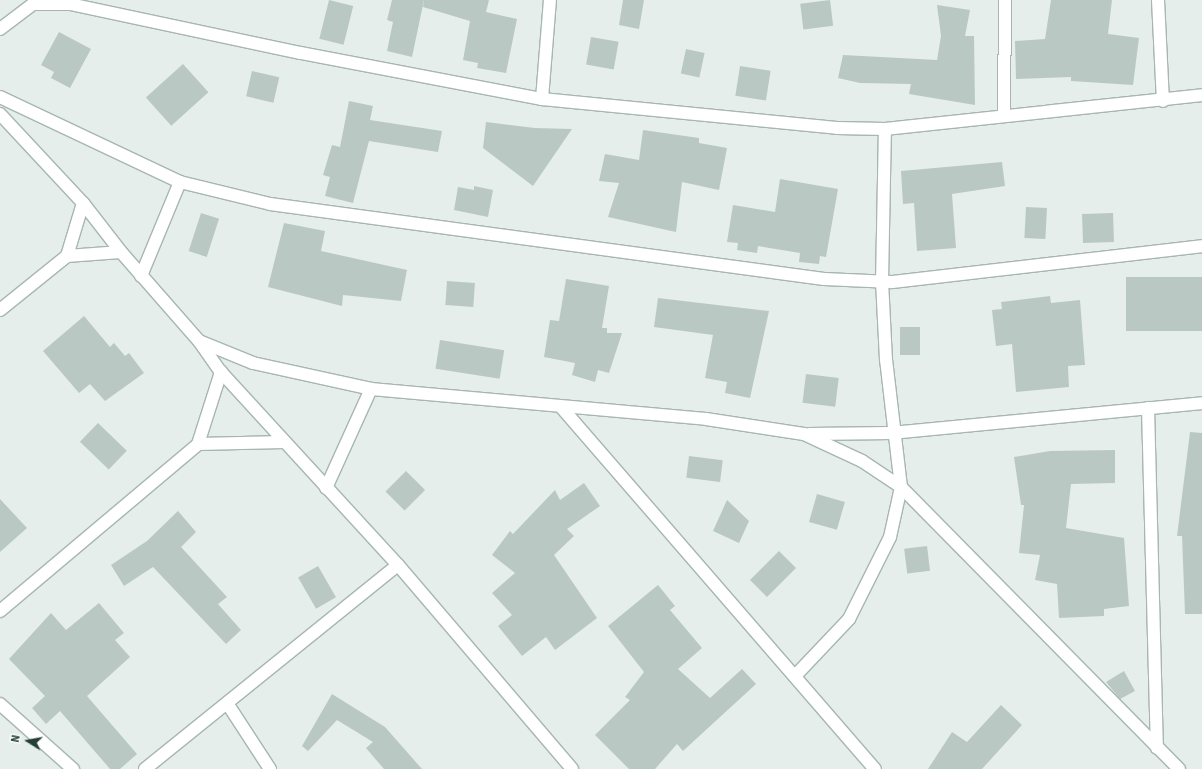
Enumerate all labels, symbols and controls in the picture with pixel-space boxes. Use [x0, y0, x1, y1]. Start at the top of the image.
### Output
north arrow [8, 721, 48, 761]
text: N [8, 734, 24, 744]

